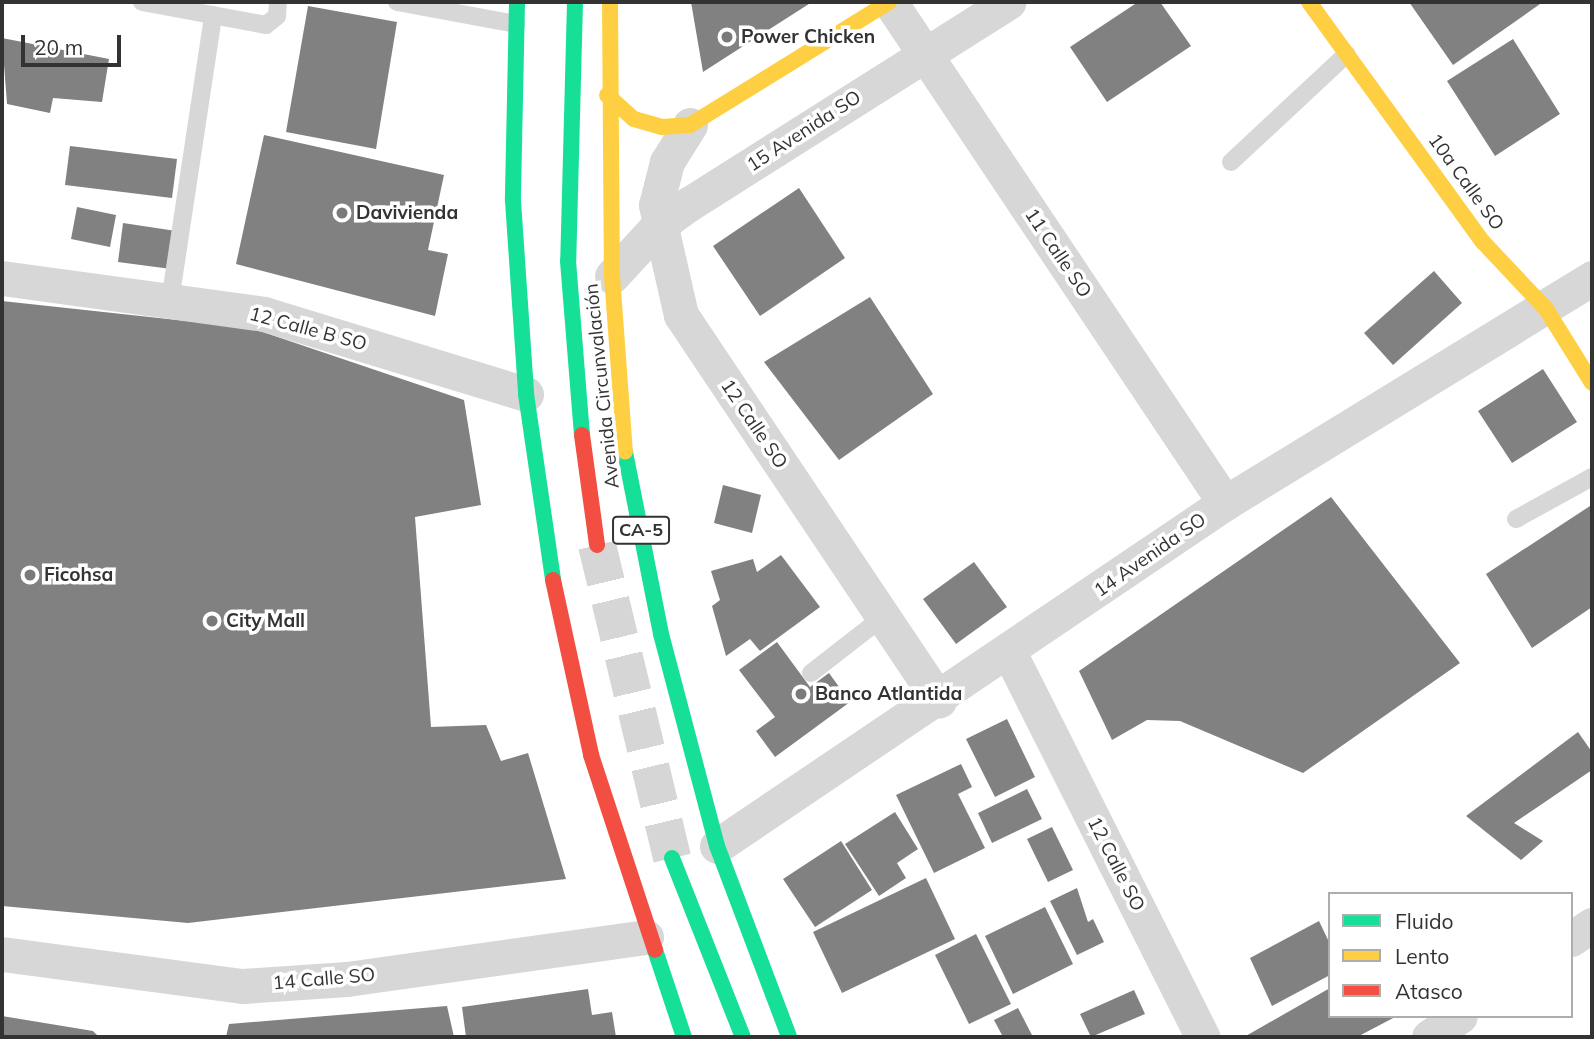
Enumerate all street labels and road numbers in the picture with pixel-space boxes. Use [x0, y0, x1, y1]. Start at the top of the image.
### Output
street label: 15 Avenida SO [743, 86, 865, 176]
street label: 10a Calle SO [1423, 129, 1509, 235]
street label: 11 Calle SO [1020, 204, 1096, 302]
street label: Avenida Circunvalación [580, 282, 624, 490]
street label: 12 Calle B SO [247, 302, 369, 356]
street label: 12 Calle SO [716, 375, 792, 473]
street label: 14 Avenida SO [1090, 508, 1210, 602]
road number: CA-5 [611, 516, 671, 544]
street label: 12 Calle SO [1083, 813, 1149, 915]
street label: 14 Calle SO [272, 963, 376, 995]

